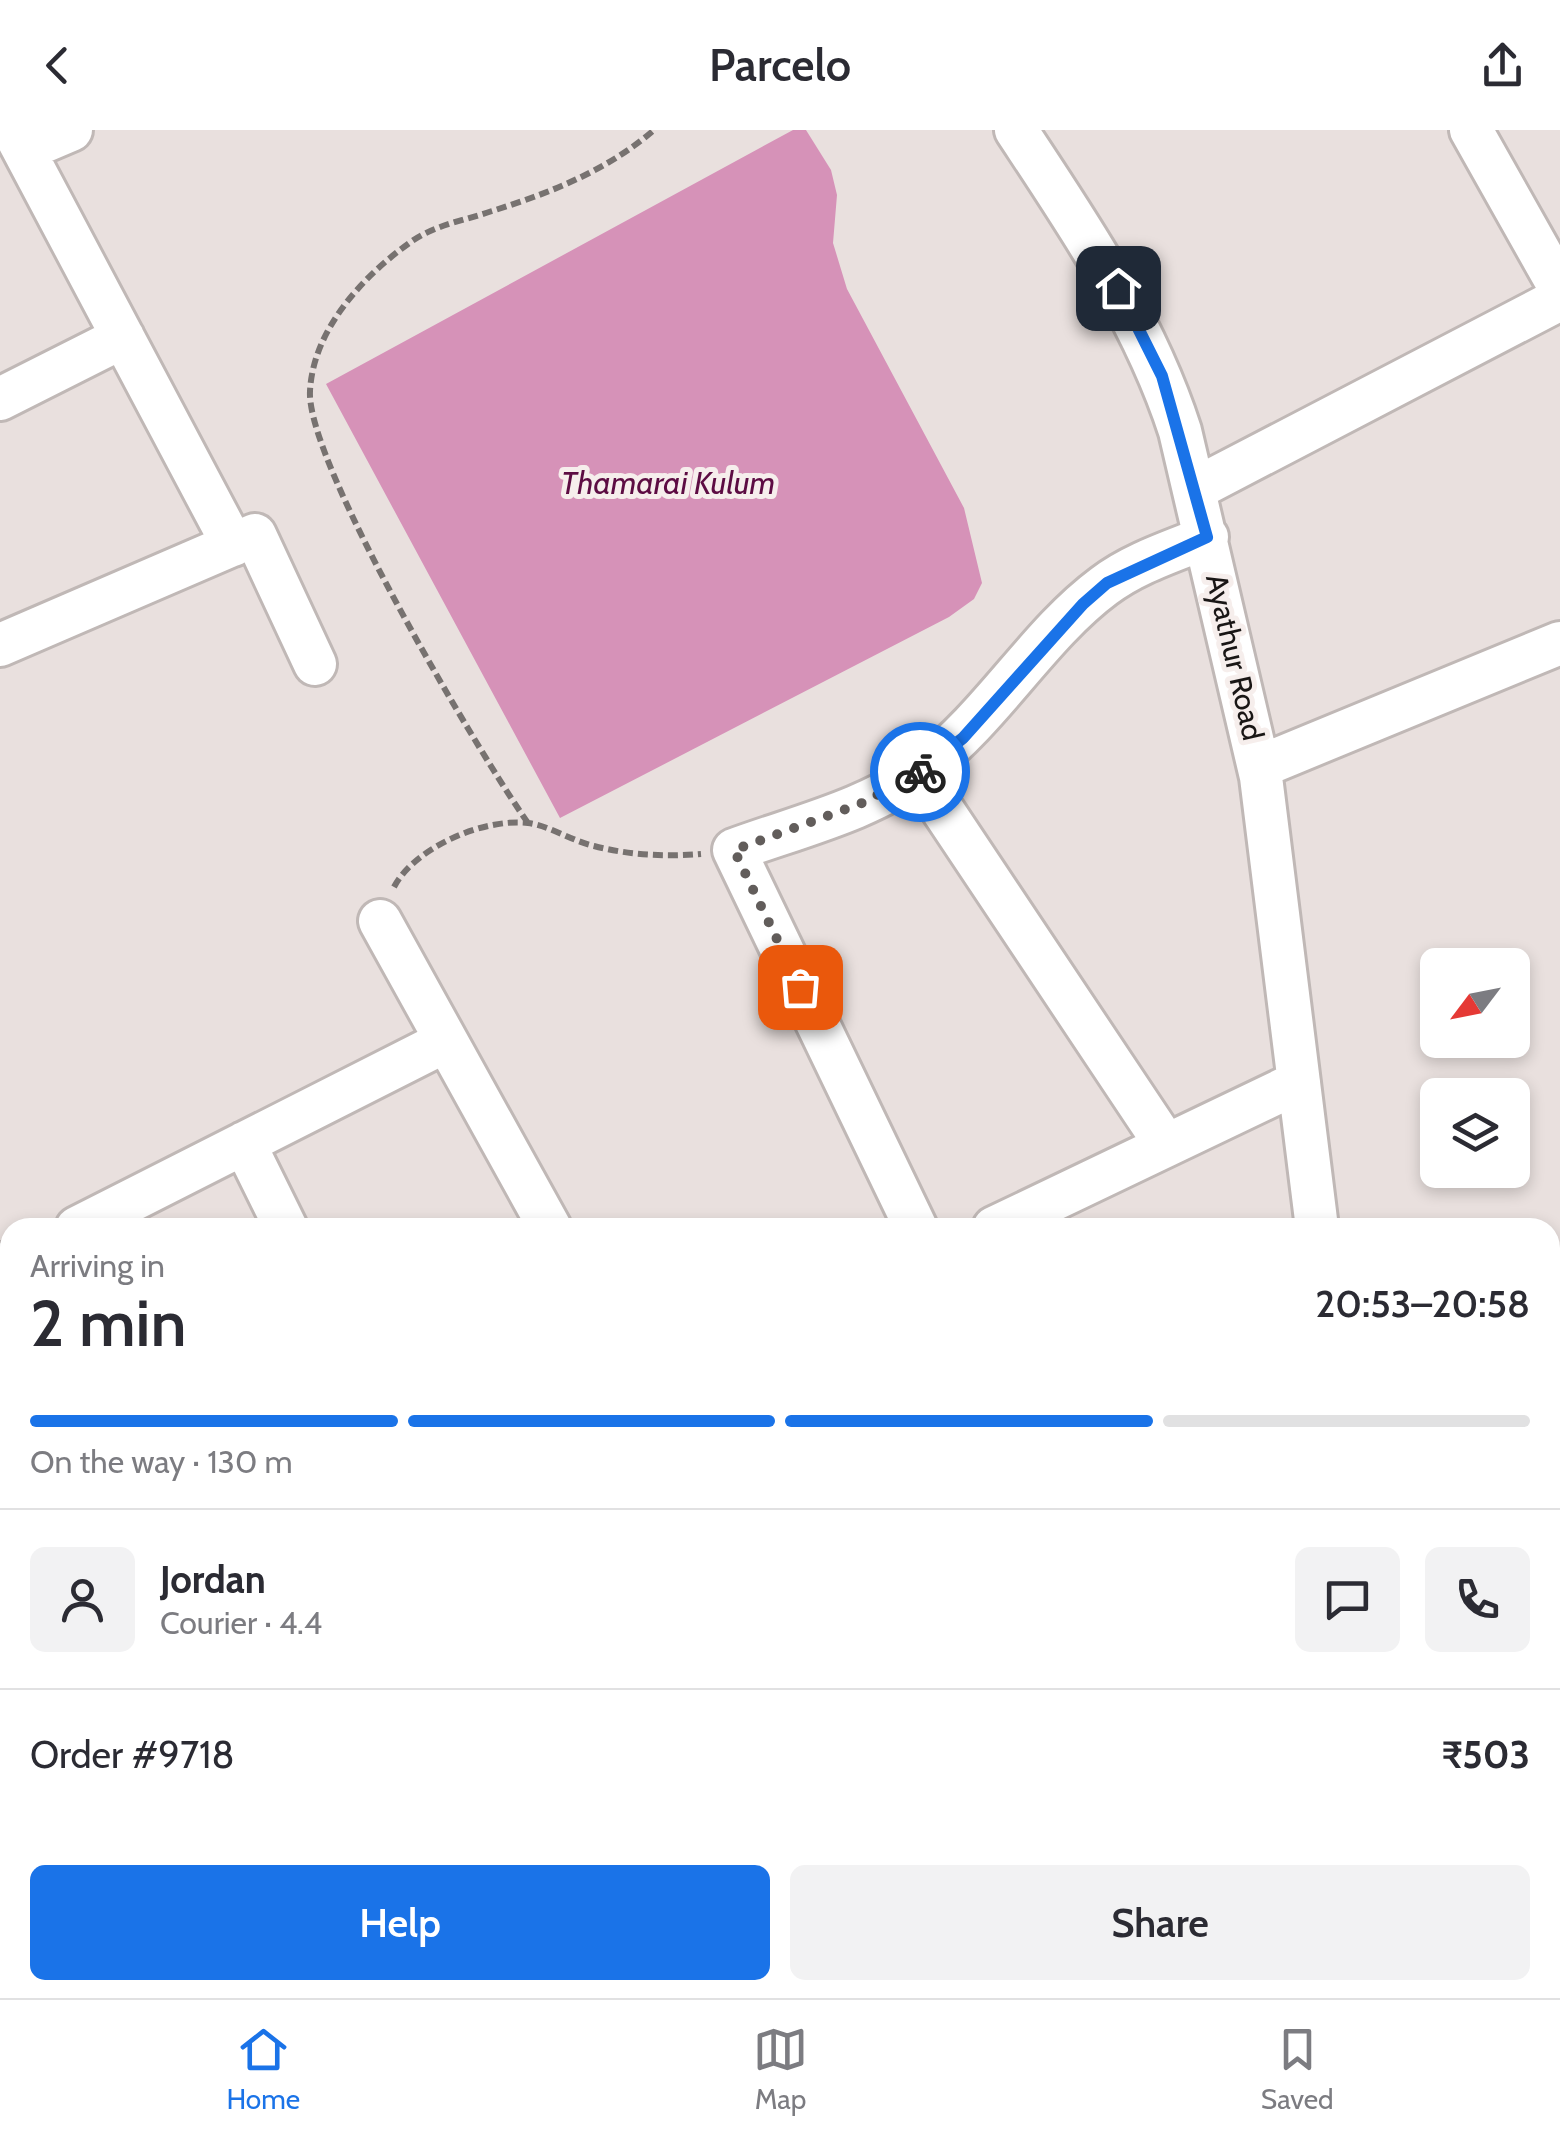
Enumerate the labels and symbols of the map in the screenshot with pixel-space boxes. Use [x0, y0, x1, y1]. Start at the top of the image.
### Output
pin [1076, 246, 1161, 331]
water label: Thamarai Kulum [561, 463, 775, 502]
street label: Ayathur Road [1198, 570, 1272, 744]
courier [870, 722, 970, 822]
pin [758, 945, 843, 1030]
north arrow [1420, 948, 1530, 1058]

